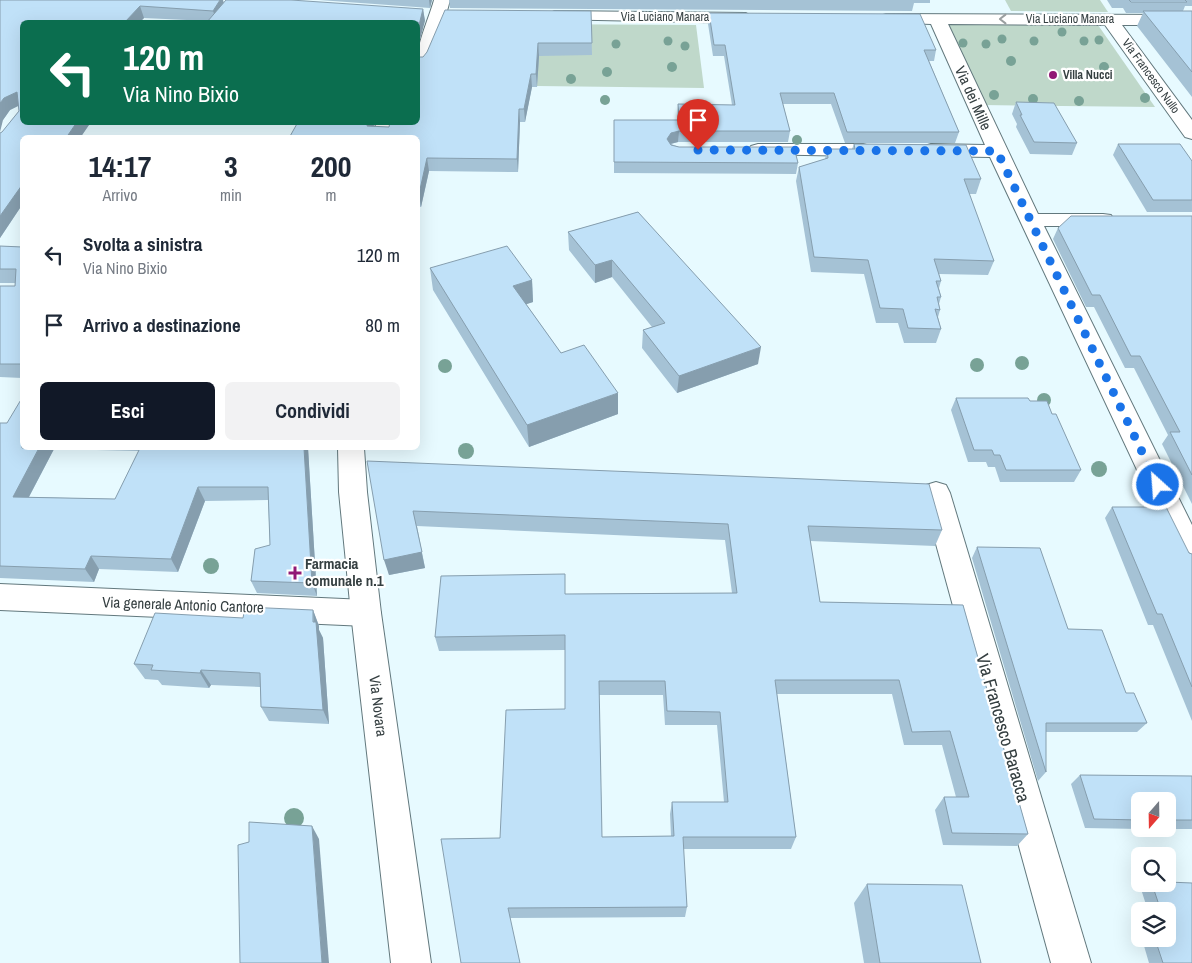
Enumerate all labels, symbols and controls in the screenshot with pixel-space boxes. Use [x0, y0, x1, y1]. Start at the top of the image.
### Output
street label: Via Luciano Manara [621, 9, 710, 25]
street label: Via Luciano Manara [1026, 11, 1115, 27]
one-way arrow [999, 14, 1007, 24]
text: 120 m [123, 34, 204, 81]
street label: Via Francesco Nullo [1119, 36, 1183, 116]
icon: left [40, 40, 105, 105]
street label: Via dei Mille [950, 62, 997, 133]
place label: Villa Nucci [1063, 67, 1113, 83]
marker: Villa Nucci [1047, 69, 1059, 81]
text: Via Nino Bixio [123, 79, 239, 109]
pin [677, 99, 719, 150]
icon: arrive [684, 106, 712, 134]
text: 14:17 [89, 146, 151, 186]
text: 3 [224, 146, 238, 186]
text: 200 [310, 146, 351, 186]
text: Arrivo [102, 184, 137, 206]
text: min [220, 184, 242, 206]
text: m [325, 184, 336, 206]
text: Svolta a sinistra [83, 231, 203, 257]
icon: left [40, 241, 68, 269]
text: 120 m [357, 242, 400, 268]
text: Via Nino Bixio [83, 257, 167, 279]
icon: arrive [40, 311, 68, 339]
text: Arrivo a destinazione [83, 312, 241, 338]
text: 80 m [365, 312, 400, 338]
button: Esci [40, 382, 215, 440]
button: Condividi [225, 382, 400, 440]
position arrow [1131, 458, 1183, 510]
place label: Farmacia comunale n.1 [305, 553, 384, 591]
marker: Farmacia comunale n.1 [289, 567, 301, 579]
street label: Via generale Antonio Cantore [102, 591, 264, 618]
street label: Via Francesco Baracca [970, 651, 1037, 805]
street label: Via Novara [364, 674, 393, 738]
north arrow [1131, 792, 1176, 838]
map controls [1131, 792, 1176, 947]
button: search [1131, 847, 1176, 892]
button: layers [1131, 902, 1176, 947]

